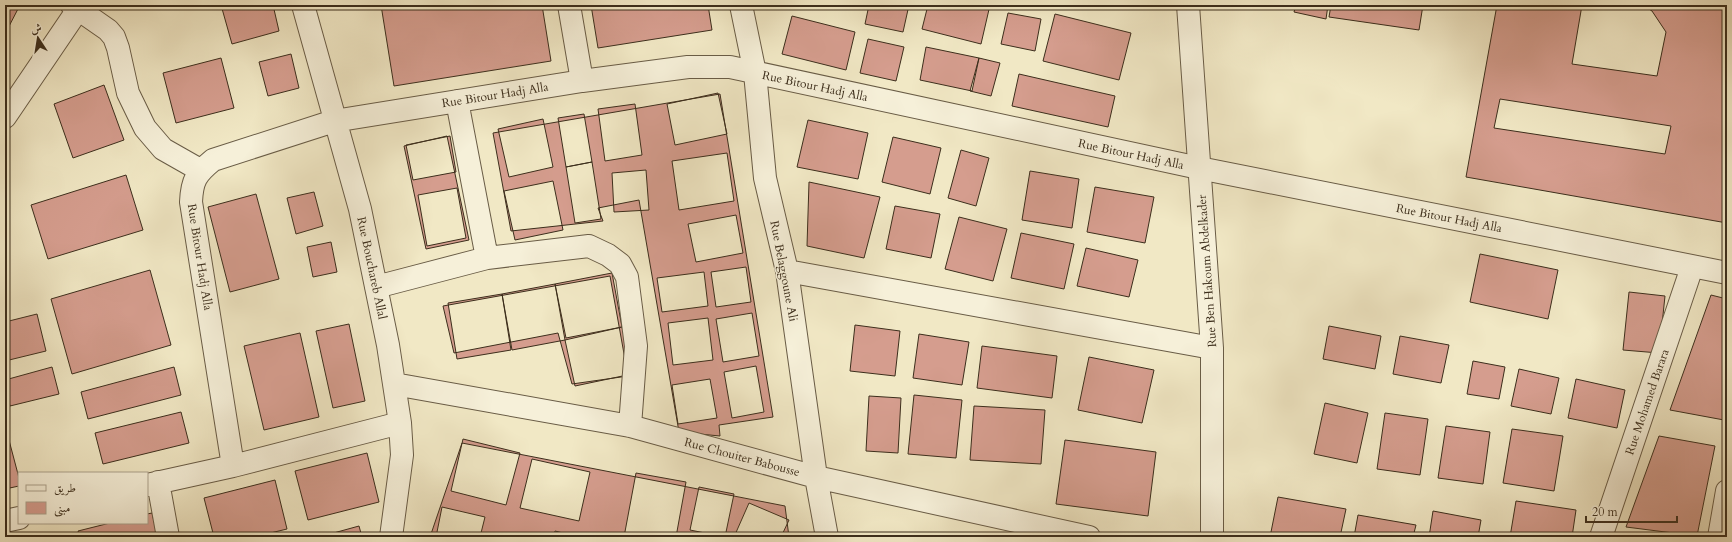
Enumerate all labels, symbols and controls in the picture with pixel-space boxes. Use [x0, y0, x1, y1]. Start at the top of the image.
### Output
north arrow [18, 18, 58, 58]
text: ش [29, 20, 43, 37]
street label: Rue Bitour Hadj Alla [761, 67, 870, 105]
street label: Rue Bitour Hadj Alla [441, 79, 550, 111]
street label: Rue Bitour Hadj Alla [1077, 135, 1186, 173]
street label: Rue Ben Hakoum Abdelkader [1194, 194, 1220, 348]
street label: Rue Bitour Hadj Alla [1395, 200, 1504, 236]
street label: Rue Bitour Hadj Alla [184, 203, 216, 312]
street label: Rue Bouchareb Allal [353, 215, 391, 321]
street label: Rue Belaggoune Ali [766, 219, 802, 323]
street label: Rue Mohamed Barara [1621, 346, 1673, 457]
street label: Rue Chouiter Babousse [682, 434, 802, 480]
legend [18, 472, 148, 524]
text: طريق [54, 480, 76, 496]
scale bar [1586, 498, 1677, 524]
text: مبنى [54, 500, 70, 517]
text: 20 m [1592, 504, 1619, 520]

